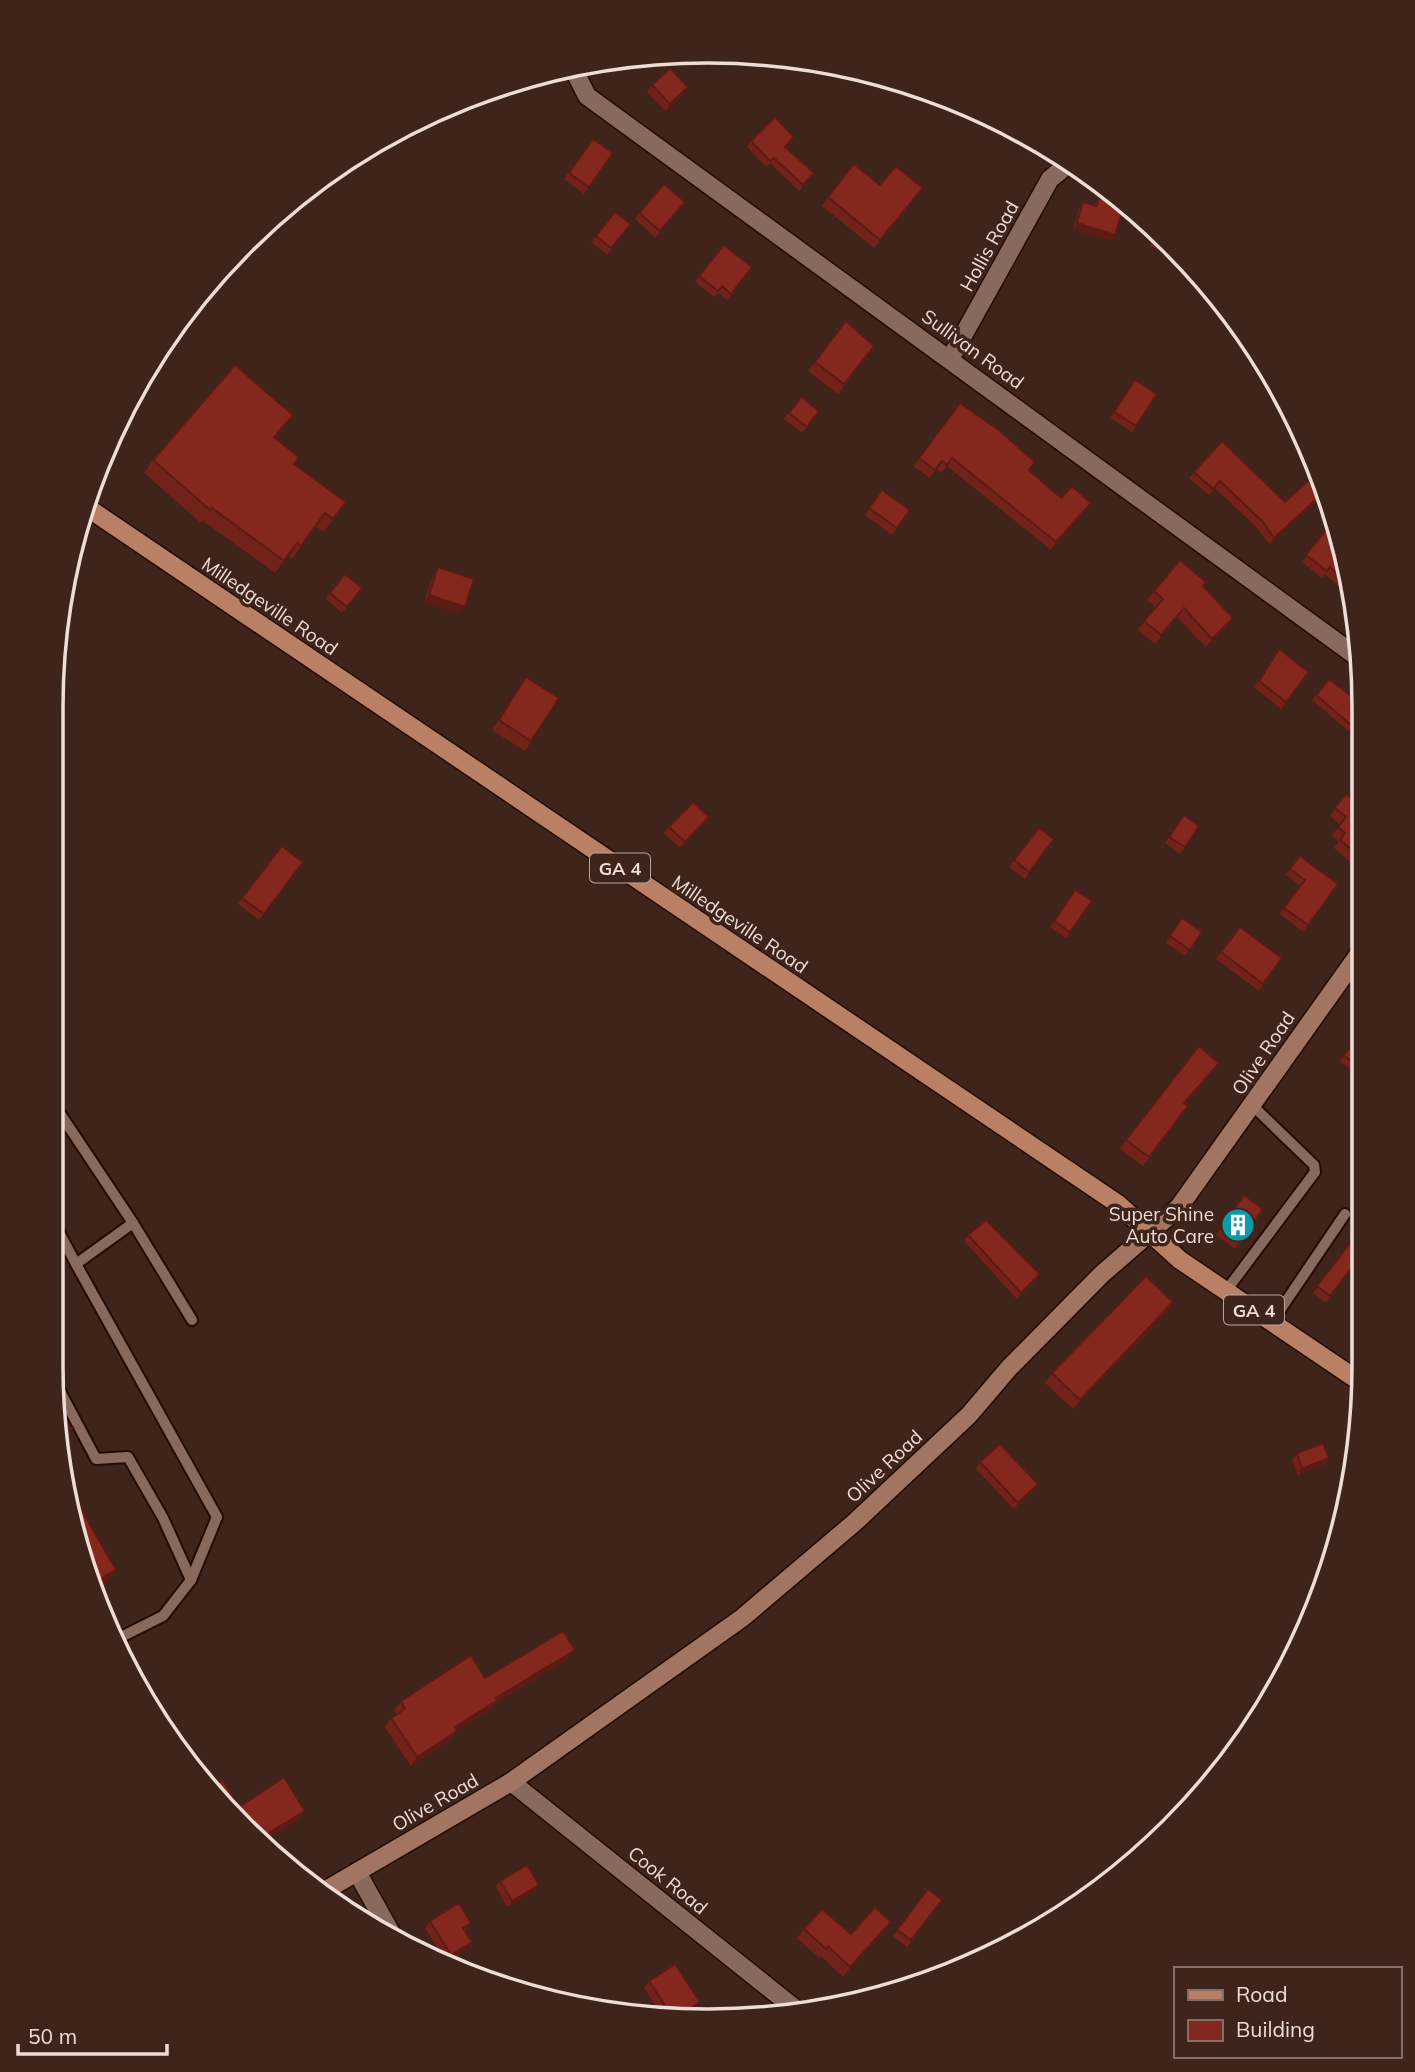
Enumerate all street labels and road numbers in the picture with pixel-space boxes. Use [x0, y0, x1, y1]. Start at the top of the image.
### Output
street label: Hollis Road [954, 196, 1024, 296]
street label: Sullivan Road [917, 304, 1029, 394]
street label: Milledgeville Road [197, 552, 343, 660]
road number: GA 4 [590, 854, 650, 882]
street label: Milledgeville Road [667, 870, 813, 978]
street label: Olive Road [1226, 1007, 1300, 1099]
road number: GA 4 [1224, 1296, 1284, 1324]
street label: Olive Road [841, 1425, 927, 1507]
street label: Olive Road [388, 1768, 482, 1836]
street label: Cook Road [623, 1841, 713, 1919]

